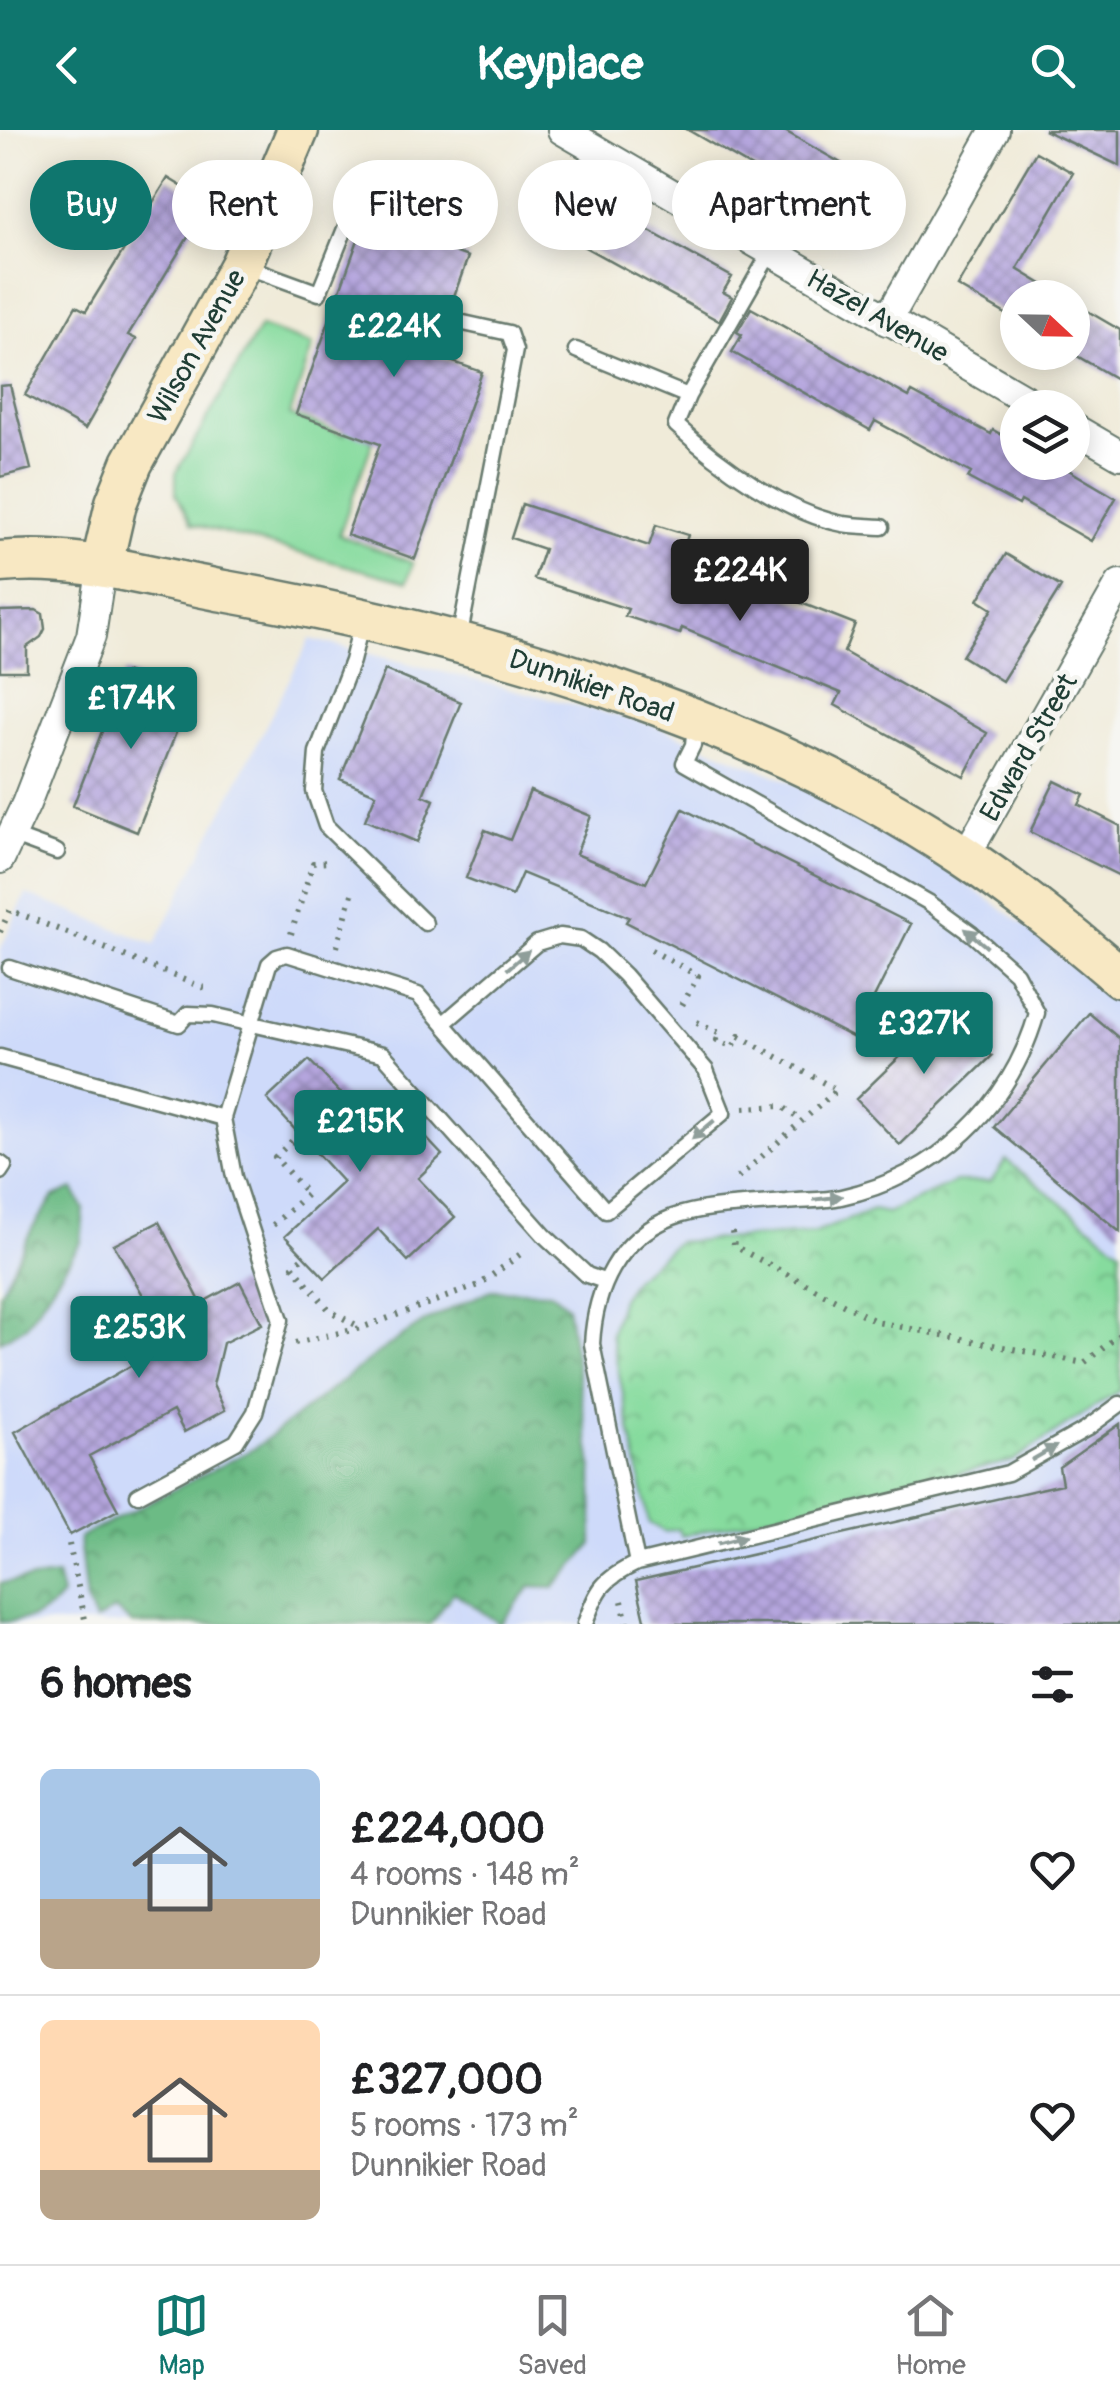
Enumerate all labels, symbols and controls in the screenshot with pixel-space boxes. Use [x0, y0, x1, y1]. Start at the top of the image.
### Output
text: Keyplace [477, 37, 643, 93]
icon: back [40, 38, 95, 93]
icon: search [1025, 38, 1080, 93]
chip: Buy [30, 160, 152, 250]
chip: Rent [172, 160, 313, 250]
chip: Filters [333, 160, 498, 250]
chip: New [518, 160, 652, 250]
chip: Apartment [672, 160, 906, 250]
street label: Hazel Avenue [800, 262, 955, 371]
street label: Wilson Avenue [141, 263, 254, 430]
north arrow [1000, 280, 1090, 370]
map controls [1000, 280, 1090, 480]
pin: £224K [324, 295, 464, 380]
text: £224K [347, 307, 441, 347]
button: layers [1000, 390, 1090, 480]
pin: £224K [670, 539, 810, 624]
text: £224K [693, 551, 787, 591]
street label: Dunnikier Road [504, 642, 679, 731]
pin: £174K [61, 667, 201, 752]
street label: Edward Street [973, 667, 1086, 828]
text: £174K [87, 679, 175, 719]
one-way arrow [964, 928, 989, 949]
one-way arrow [505, 949, 530, 971]
pin: £327K [854, 992, 994, 1077]
text: £327K [878, 1004, 970, 1044]
pin: £215K [290, 1090, 430, 1175]
text: £215K [316, 1102, 404, 1142]
one-way arrow [691, 1119, 716, 1141]
one-way arrow [812, 1190, 844, 1206]
pin: £253K [69, 1296, 209, 1381]
text: £253K [93, 1308, 185, 1348]
one-way arrow [1030, 1444, 1058, 1462]
one-way arrow [717, 1532, 748, 1547]
icon: filters [1025, 1657, 1080, 1712]
text: 6 homes [40, 1658, 191, 1710]
text: £224,000 [350, 1803, 545, 1855]
icon: home [120, 1809, 240, 1929]
icon: heart [1025, 1842, 1080, 1897]
text: 4 rooms · 148 m² [350, 1855, 580, 1895]
text: Dunnikier Road [350, 1895, 547, 1935]
text: £327,000 [350, 2054, 543, 2106]
icon: home [120, 2060, 240, 2180]
icon: heart [1025, 2093, 1080, 2148]
text: 5 rooms · 173 m² [350, 2106, 579, 2146]
text: Dunnikier Road [350, 2146, 547, 2186]
tab: Map [154, 2288, 209, 2383]
tab: Saved [517, 2288, 587, 2383]
tab: Home [895, 2288, 966, 2383]

